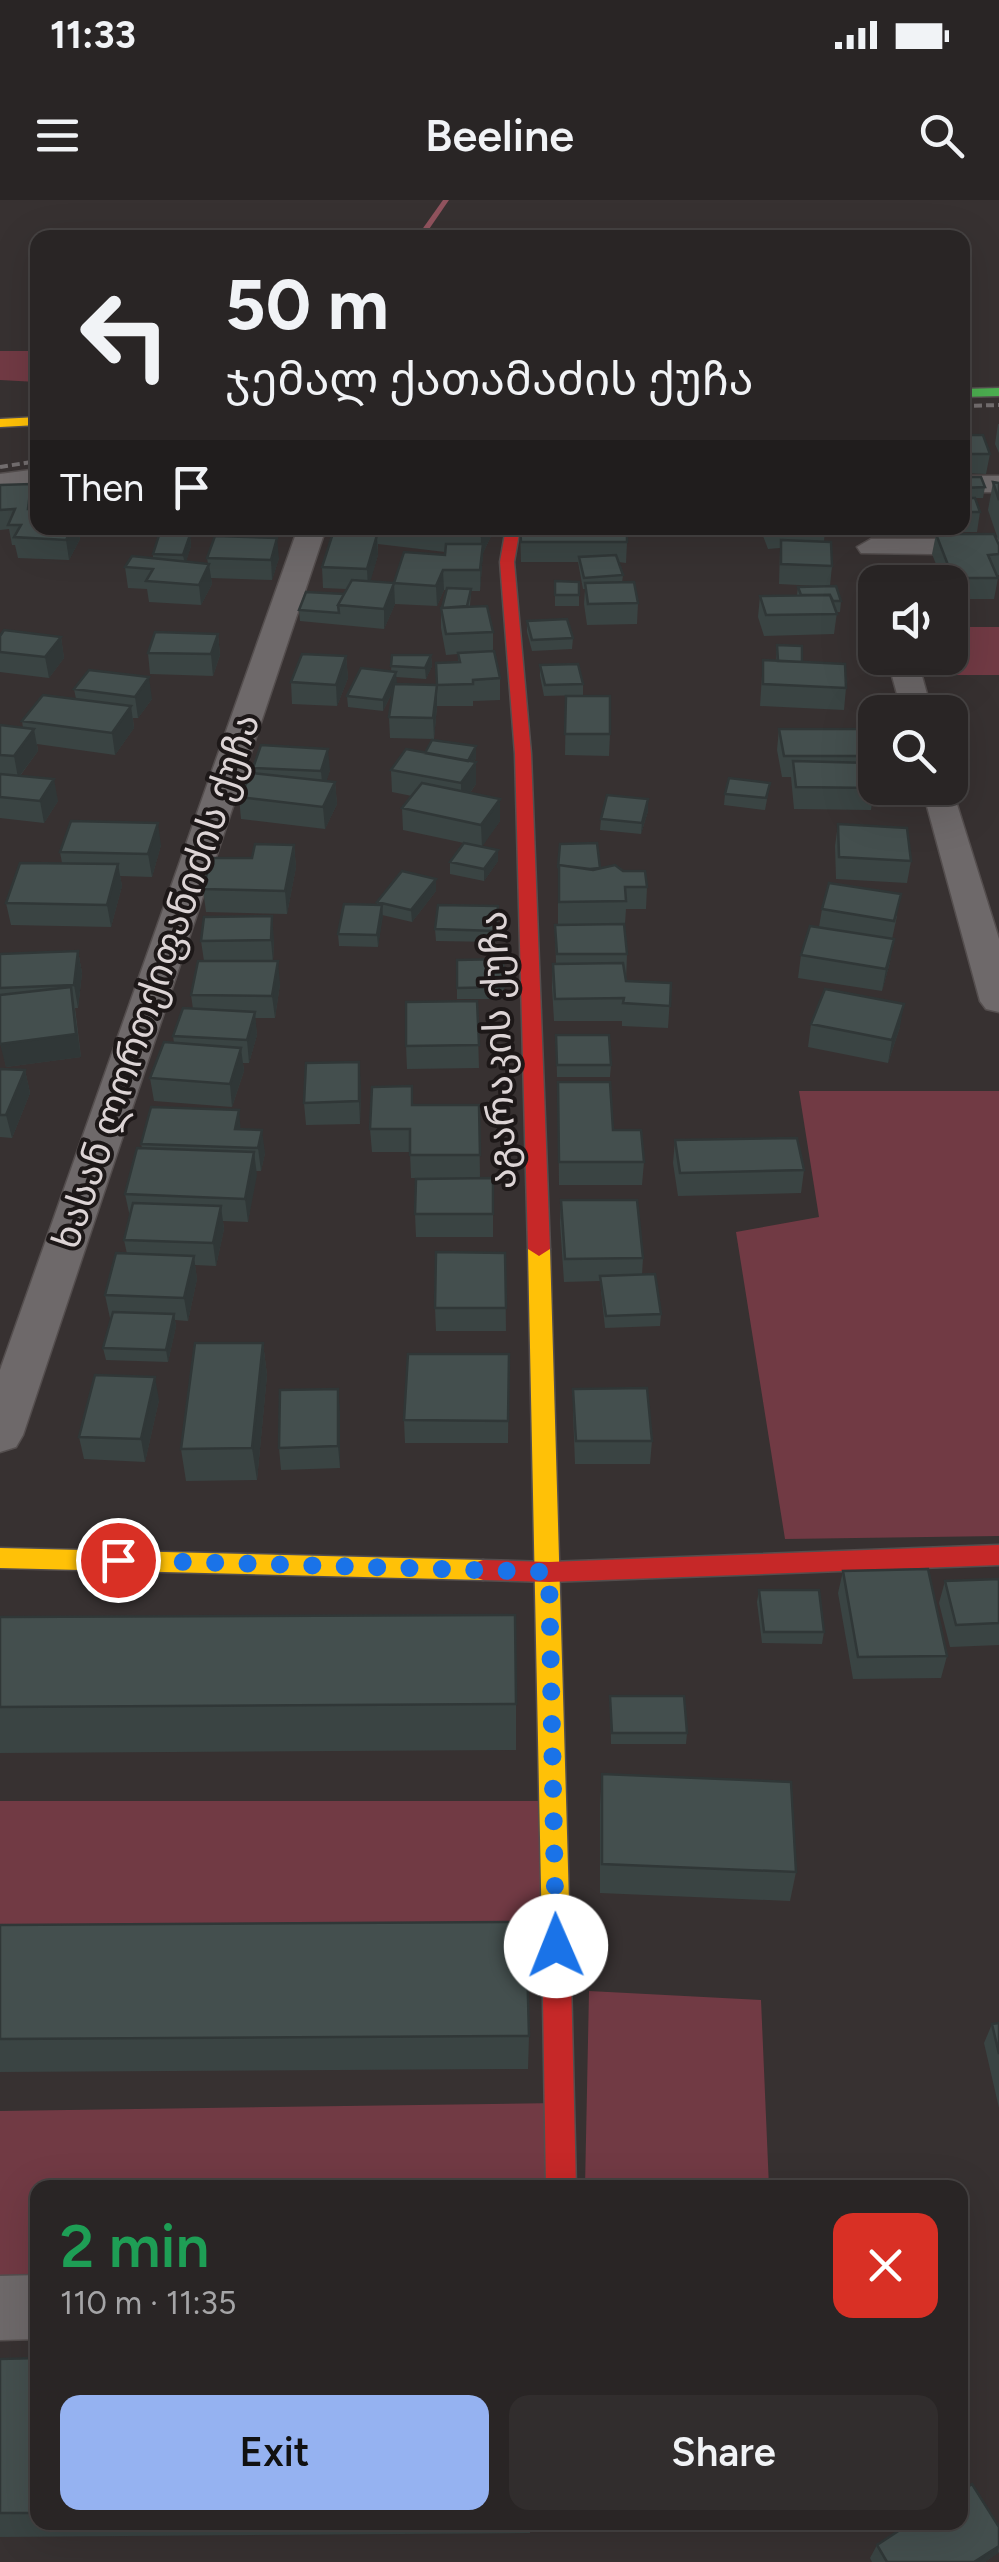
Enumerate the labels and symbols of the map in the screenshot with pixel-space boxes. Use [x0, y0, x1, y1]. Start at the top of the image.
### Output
street label: ხასან ლორთქიფანიძის ქუჩა [43, 707, 269, 1255]
street label: აგარაკის ქუჩა [470, 910, 526, 1190]
pin [76, 1518, 161, 1603]
position arrow [504, 1894, 608, 1998]

